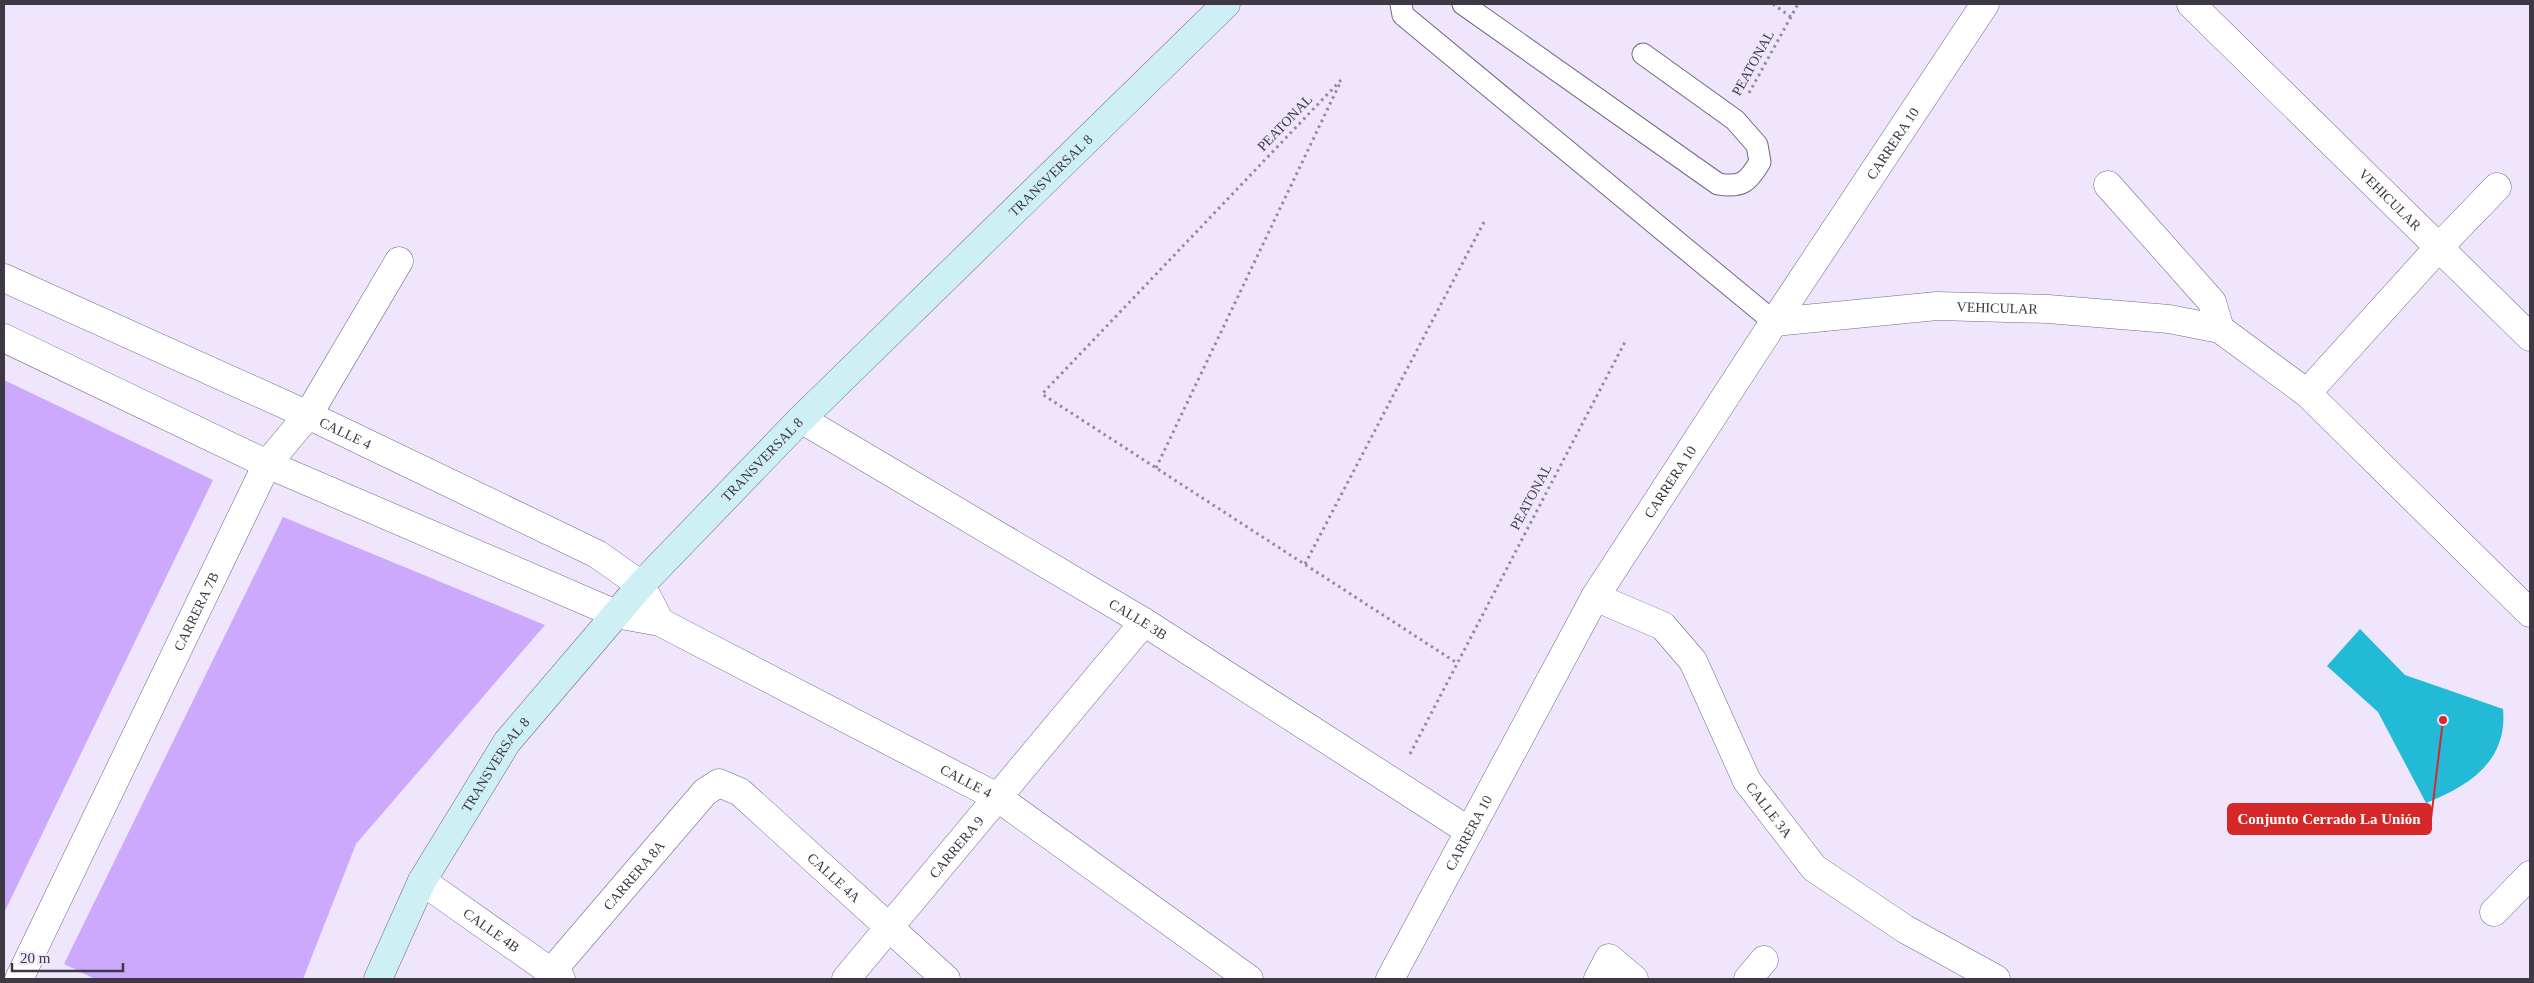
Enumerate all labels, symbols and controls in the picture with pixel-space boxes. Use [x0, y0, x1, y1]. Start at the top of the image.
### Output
street label: PEATONAL [1729, 28, 1777, 98]
street label: PEATONAL [1255, 92, 1315, 154]
street label: CARRERA 10 [1863, 105, 1922, 182]
street label: TRANSVERSAL 8 [1006, 131, 1095, 219]
street label: VEHICULAR [2356, 166, 2425, 234]
street label: VEHICULAR [1957, 299, 2039, 316]
street label: CALLE 4 [317, 414, 374, 452]
street label: TRANSVERSAL 8 [718, 415, 806, 505]
street label: CARRERA 10 [1641, 443, 1699, 521]
street label: PEATONAL [1507, 462, 1555, 532]
street label: CARRERA 7B [171, 570, 221, 653]
street label: CALLE 3B [1107, 596, 1170, 642]
street label: TRANSVERSAL 8 [459, 714, 532, 815]
street label: CALLE 4 [938, 761, 994, 800]
street label: CALLE 3A [1743, 779, 1796, 841]
street label: CARRERA 10 [1442, 793, 1495, 873]
callout: Conjunto Cerrado La Unión [2228, 804, 2431, 834]
text: Conjunto Cerrado La Unión [2238, 811, 2421, 827]
street label: CARRERA 9 [926, 813, 986, 881]
street label: CARRERA 8A [600, 837, 668, 913]
street label: CALLE 4A [805, 850, 864, 906]
street label: CALLE 4B [461, 905, 522, 955]
scale bar [12, 940, 124, 972]
text: 20 m [20, 950, 51, 966]

